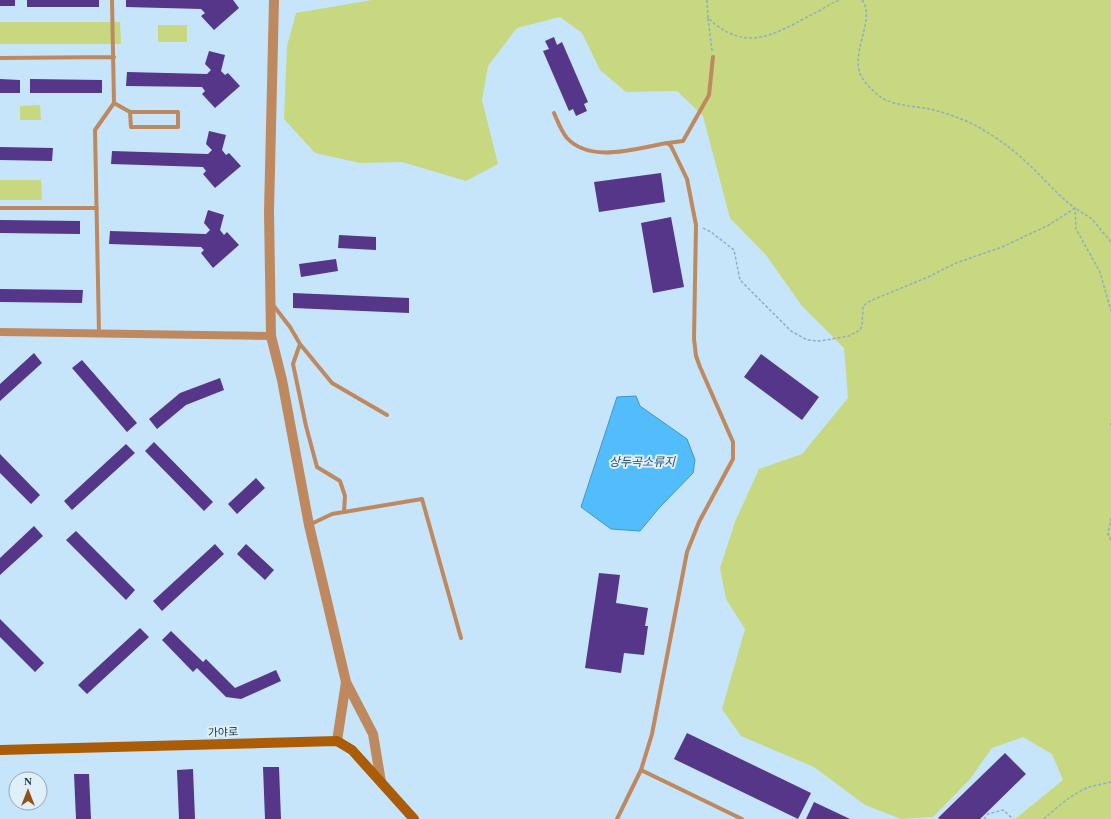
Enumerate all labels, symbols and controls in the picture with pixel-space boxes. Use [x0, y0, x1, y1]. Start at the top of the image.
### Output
water label: 상두곡소류지 [609, 455, 676, 469]
street label: 가야로 [208, 725, 238, 739]
north arrow [8, 771, 48, 811]
text: N [24, 775, 32, 787]

